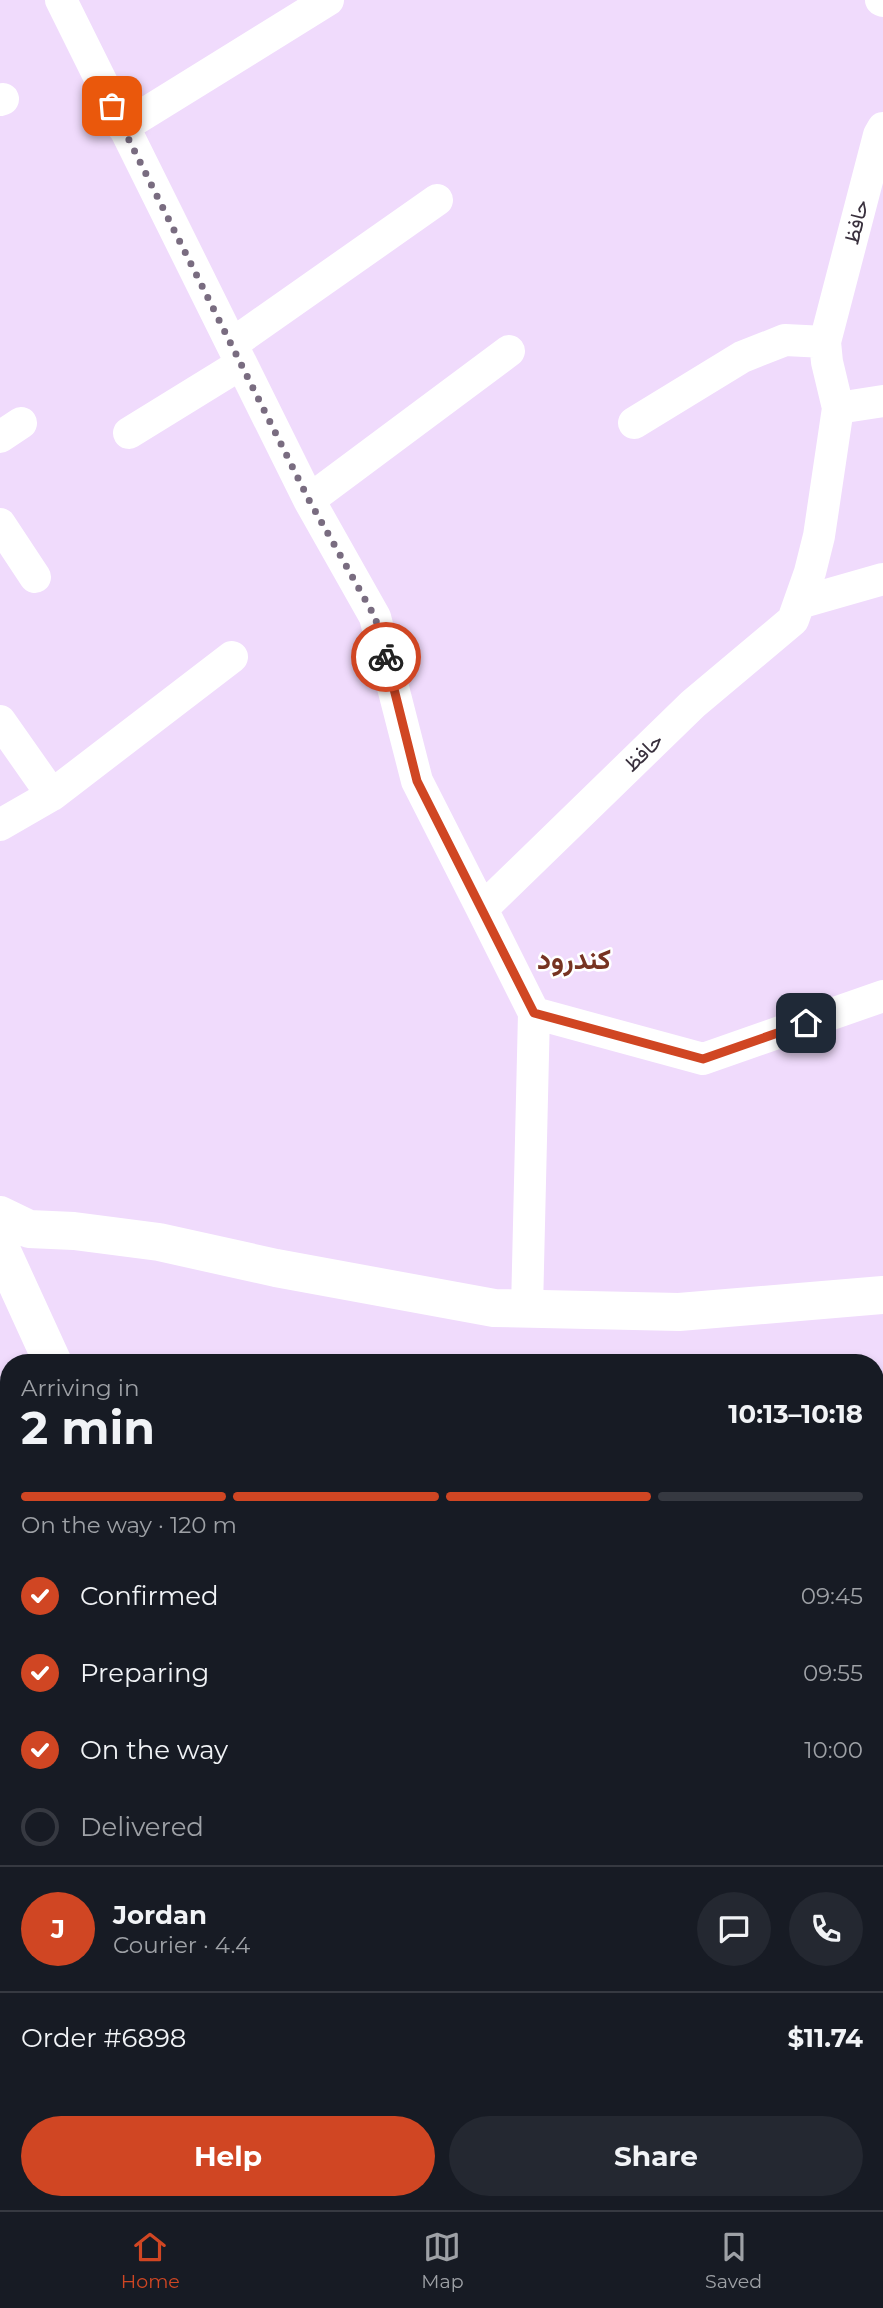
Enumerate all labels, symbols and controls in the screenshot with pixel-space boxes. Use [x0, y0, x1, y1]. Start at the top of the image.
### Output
pin [82, 76, 142, 136]
icon: bag [93, 87, 131, 125]
street label: حافظ [838, 197, 874, 247]
courier [351, 622, 421, 692]
icon: bike [367, 638, 405, 676]
street label: حافظ [618, 727, 668, 777]
district label: کندرود [537, 942, 611, 977]
pin [776, 993, 836, 1053]
icon: home [787, 1004, 825, 1042]
text: Arriving in [21, 1374, 140, 1402]
text: 10:13–10:18 [728, 1398, 863, 1430]
text: 2 min [21, 1399, 155, 1456]
text: On the way · 120 m [21, 1511, 237, 1539]
icon: check [21, 1577, 59, 1615]
text: Confirmed [80, 1580, 219, 1612]
text: 09:45 [801, 1582, 863, 1610]
icon: check [21, 1654, 59, 1692]
text: Preparing [80, 1657, 209, 1689]
text: 09:55 [803, 1659, 863, 1687]
icon: check [21, 1731, 59, 1769]
text: On the way [80, 1734, 228, 1766]
text: 10:00 [804, 1736, 863, 1764]
text: Delivered [80, 1811, 204, 1843]
button: chat [697, 1892, 771, 1966]
button: phone [789, 1892, 863, 1966]
text: Jordan [113, 1899, 207, 1931]
text: J [51, 1913, 65, 1945]
text: Courier · 4.4 [113, 1931, 250, 1959]
text: Order #6898 [21, 2022, 186, 2054]
text: $11.74 [788, 2022, 863, 2054]
button: Help [21, 2116, 435, 2196]
button: Share [449, 2116, 863, 2196]
tab: Home [121, 2228, 180, 2293]
tab: Map [421, 2228, 464, 2293]
tab: Saved [705, 2228, 762, 2293]

